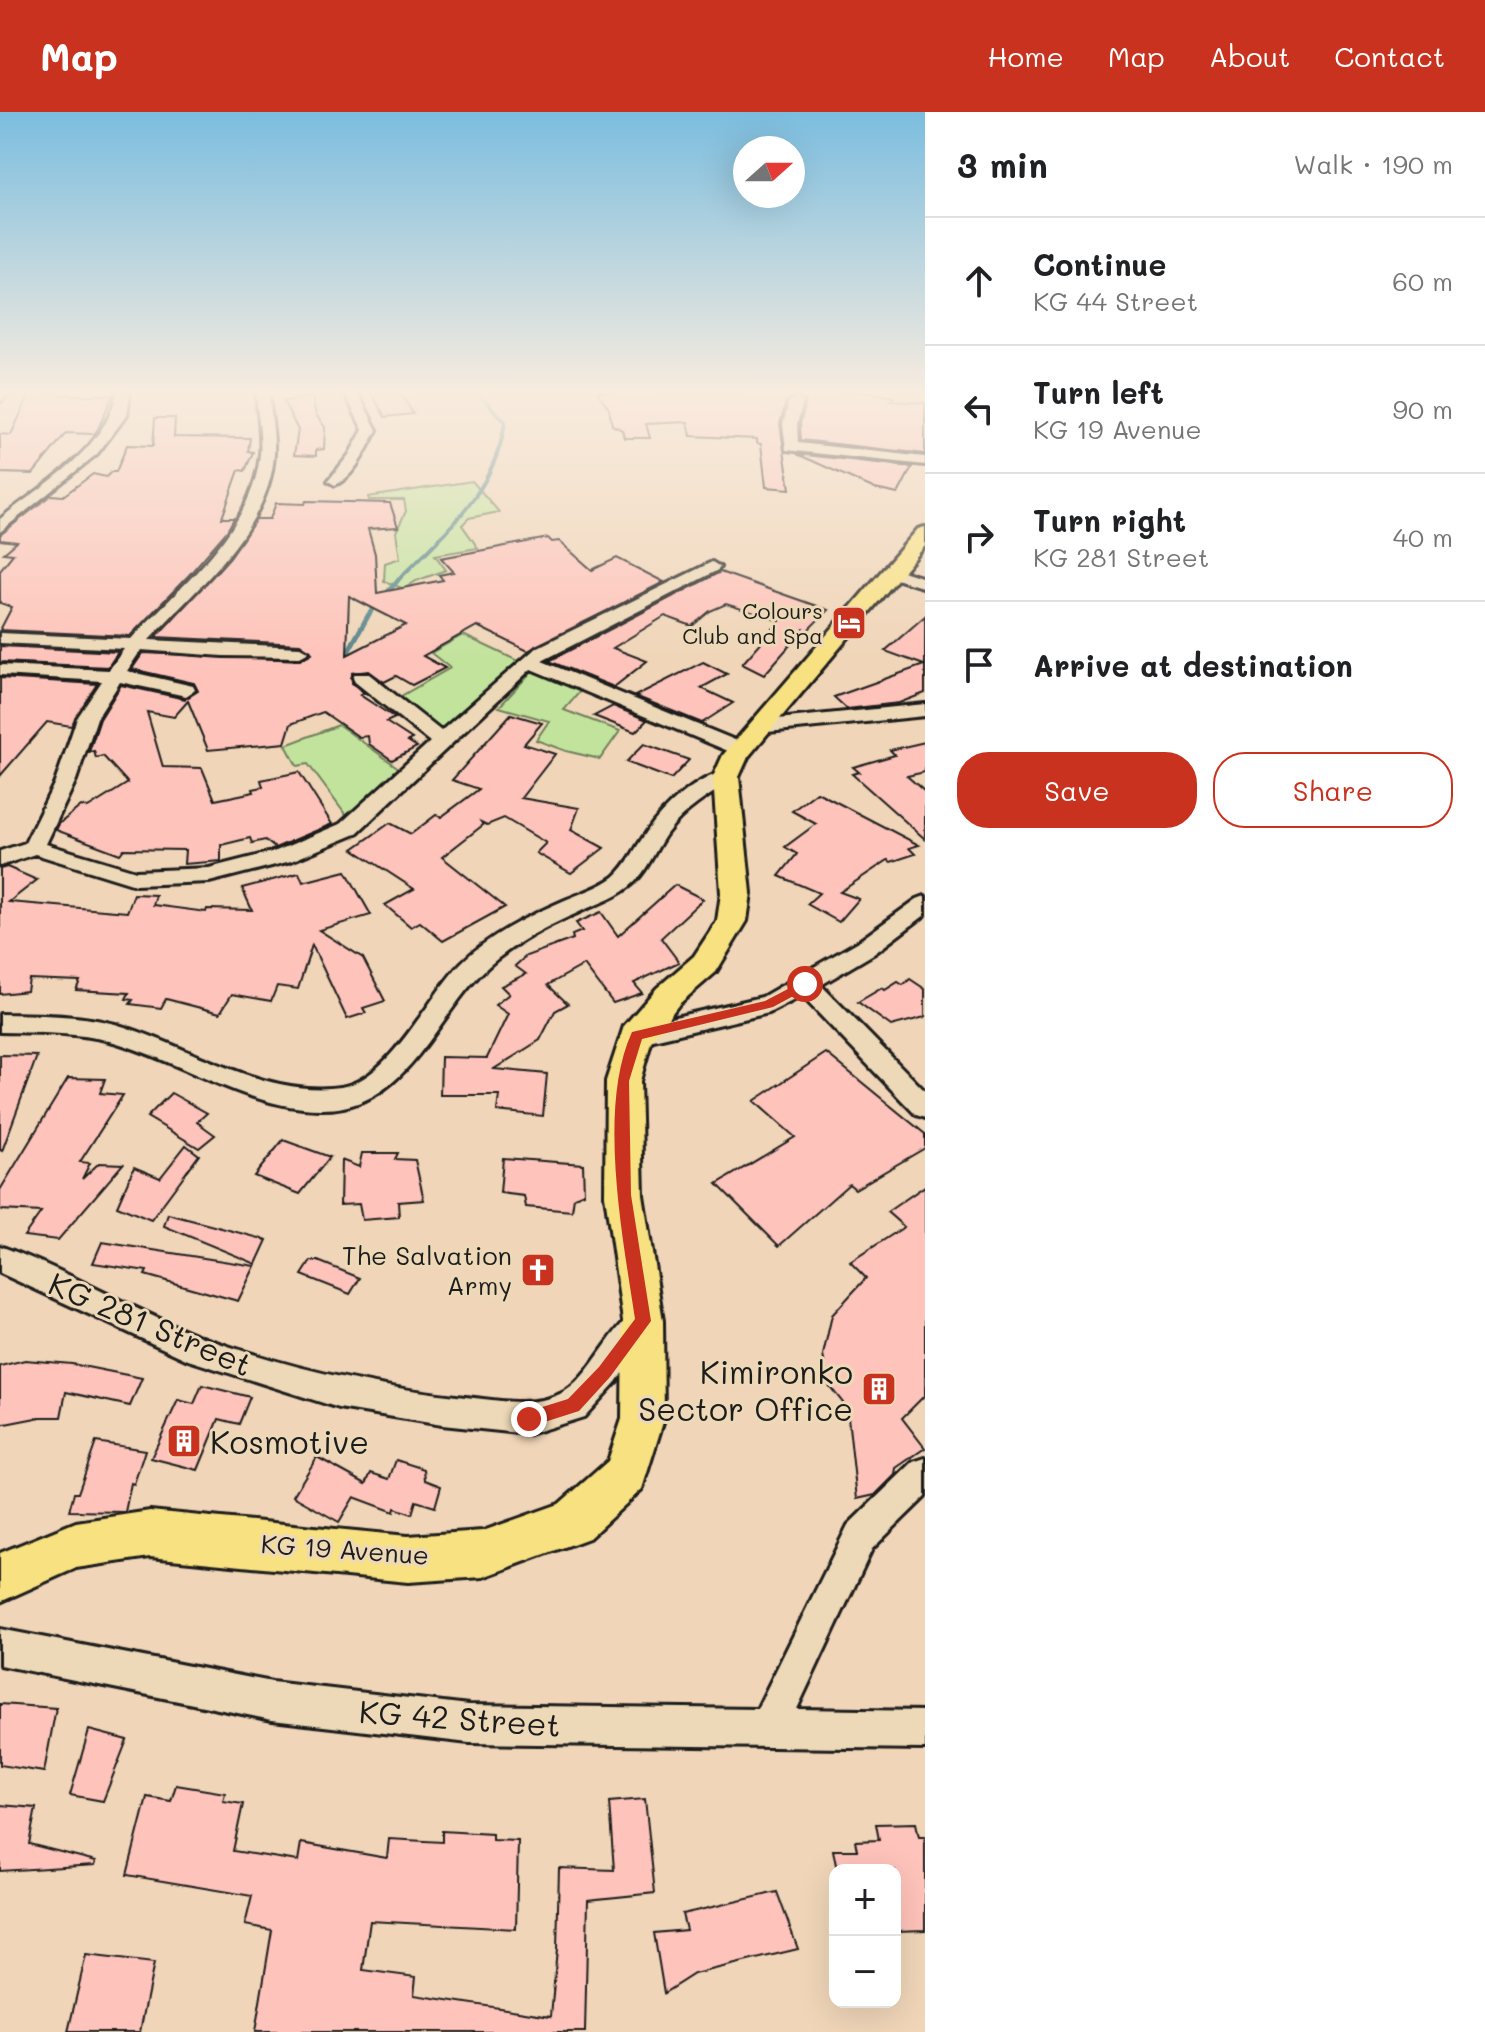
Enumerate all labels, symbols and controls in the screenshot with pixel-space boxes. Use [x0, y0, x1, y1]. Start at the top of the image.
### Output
text: Map [40, 31, 118, 81]
text: Home [988, 38, 1064, 74]
text: Map [1108, 38, 1165, 74]
text: About [1209, 38, 1290, 74]
text: Contact [1334, 38, 1445, 74]
north arrow [733, 136, 805, 208]
text: 3 min [957, 142, 1048, 187]
text: Walk · 190 m [1294, 147, 1453, 181]
text: Continue [1033, 244, 1166, 284]
icon: ahead [957, 259, 1001, 303]
text: 60 m [1392, 264, 1453, 298]
text: KG 44 Street [1033, 284, 1198, 318]
text: Turn left [1033, 372, 1164, 412]
icon: left [957, 387, 1001, 431]
text: 90 m [1393, 392, 1453, 426]
text: KG 19 Avenue [1033, 412, 1202, 446]
text: Turn right [1033, 500, 1186, 540]
icon: right [957, 515, 1001, 559]
text: 40 m [1393, 520, 1453, 554]
text: KG 281 Street [1033, 540, 1209, 574]
place label: Colours Club and Spa [682, 596, 823, 650]
hotel icon: Colours Club and Spa [830, 604, 868, 642]
icon: arrive [957, 643, 1001, 687]
text: Arrive at destination [1033, 645, 1353, 685]
button: Save [957, 752, 1197, 828]
button: Share [1213, 752, 1453, 828]
route start [787, 966, 823, 1002]
place label: The Salvation Army [342, 1238, 512, 1302]
church icon: The Salvation Army [519, 1251, 557, 1289]
street label: KG 281 Street [43, 1261, 259, 1385]
place label: Kimironko Sector Office [638, 1350, 853, 1429]
building icon: Kimironko Sector Office [860, 1370, 898, 1408]
route end [511, 1401, 547, 1437]
place label: Kosmotive [210, 1420, 369, 1462]
building icon: Kosmotive [165, 1422, 203, 1460]
street label: KG 19 Avenue [260, 1526, 430, 1572]
street label: KG 42 Street [358, 1689, 562, 1745]
map controls [829, 1864, 901, 2008]
button: + [829, 1864, 901, 1936]
button: − [829, 1936, 901, 2008]

